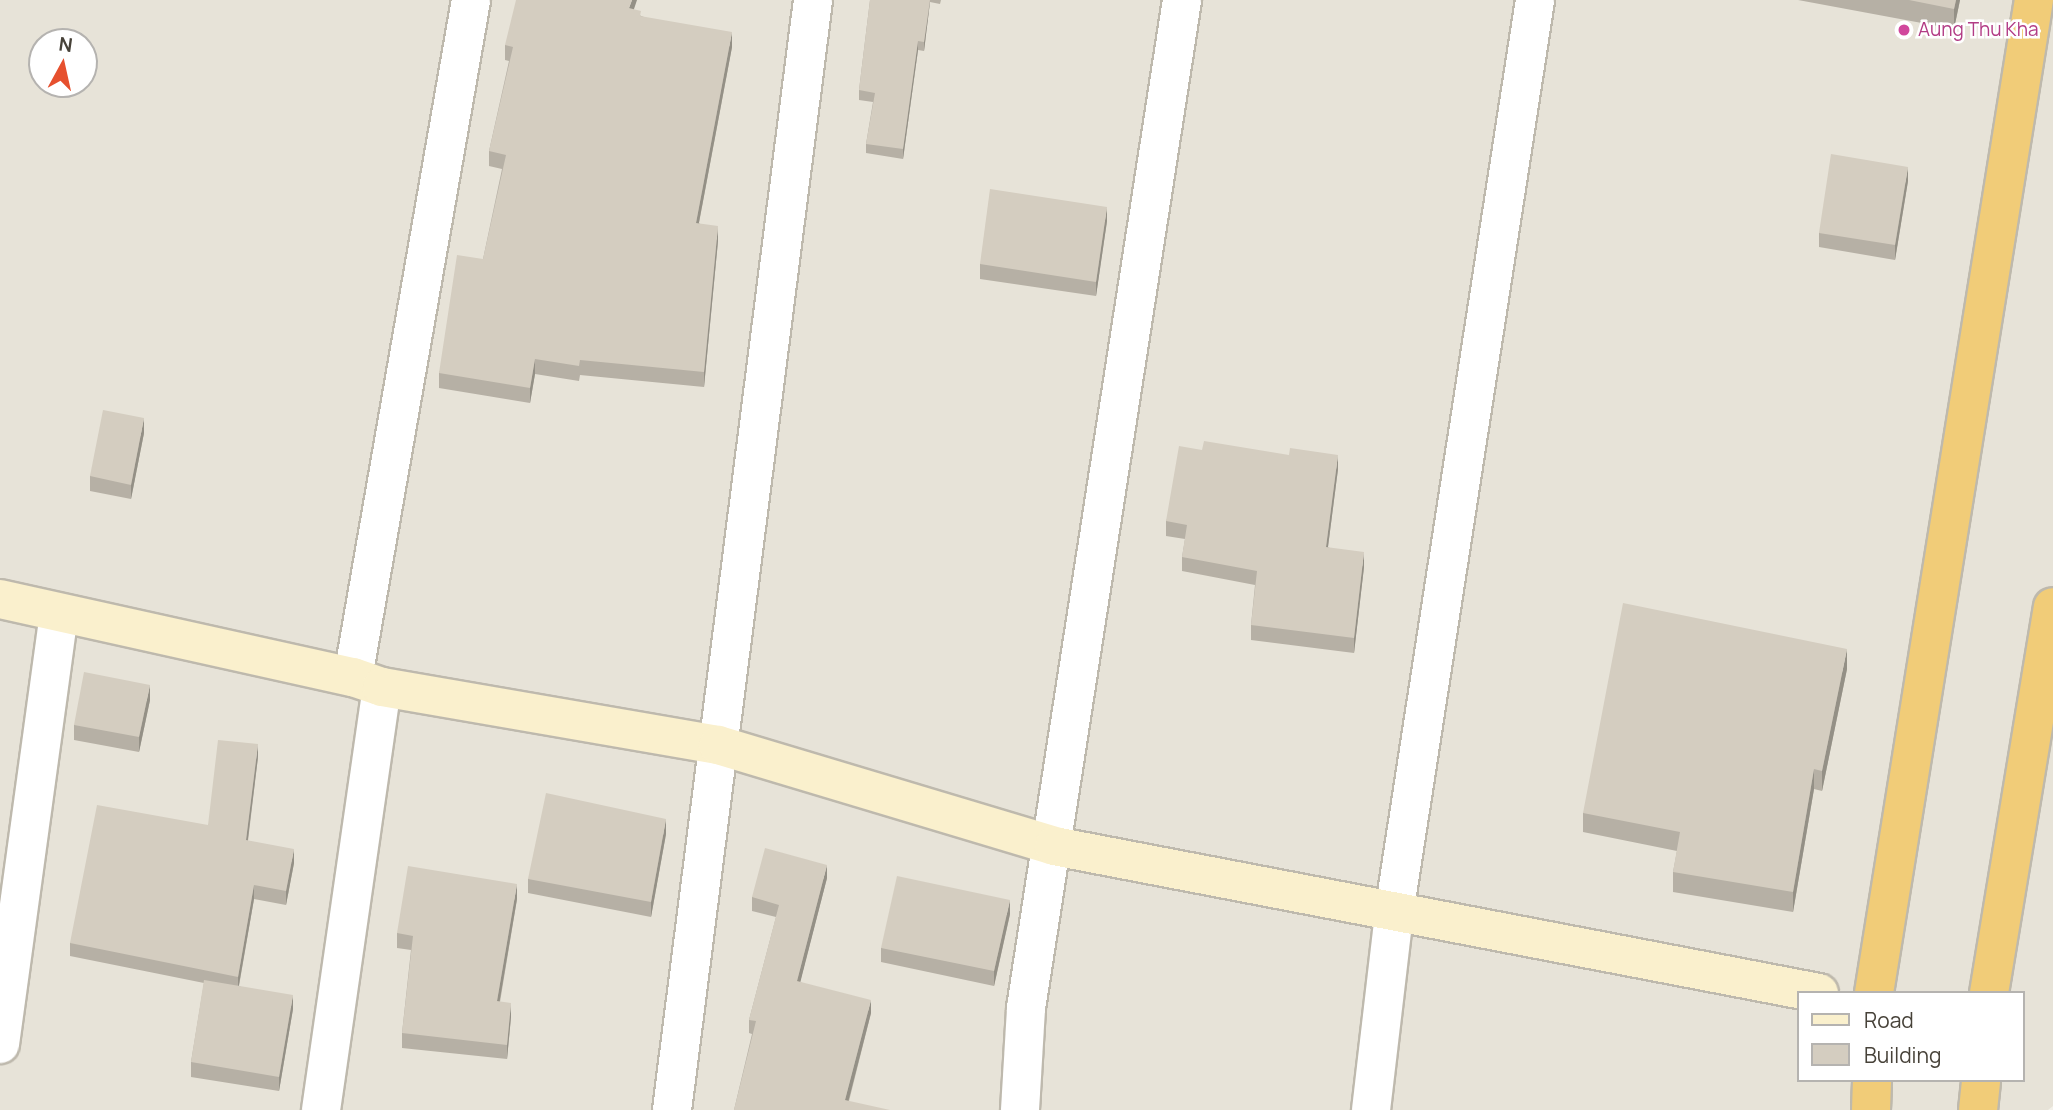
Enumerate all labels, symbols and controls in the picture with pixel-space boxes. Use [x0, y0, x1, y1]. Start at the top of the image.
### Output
place label: Aung Thu Kha [1918, 19, 2038, 41]
marker: Aung Thu Kha [1896, 22, 1912, 38]
north arrow [28, 28, 98, 98]
text: N [57, 30, 74, 58]
legend [1798, 991, 2025, 1082]
text: Road [1864, 1006, 1914, 1034]
text: Building [1864, 1041, 1941, 1069]

